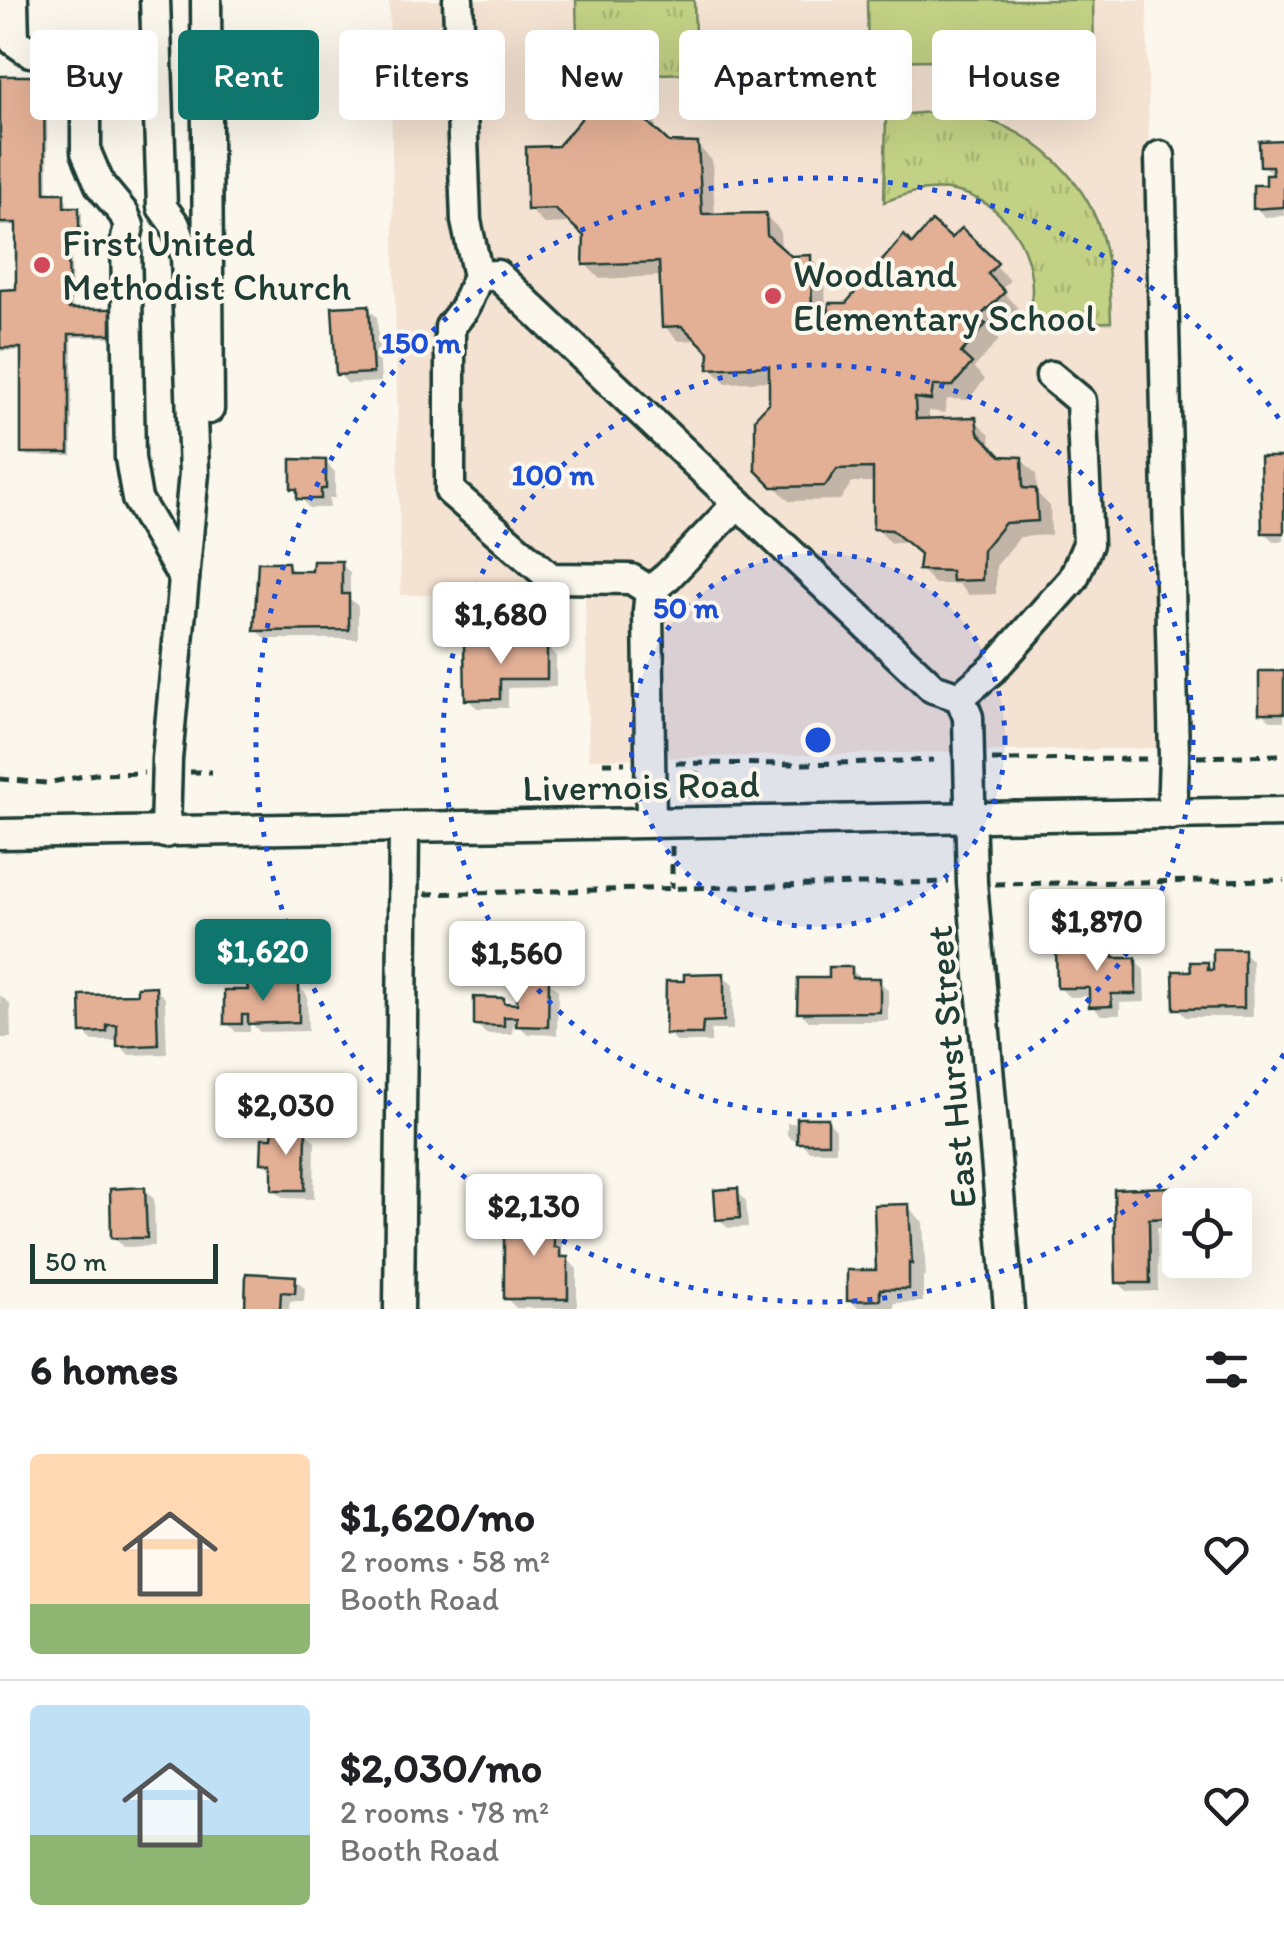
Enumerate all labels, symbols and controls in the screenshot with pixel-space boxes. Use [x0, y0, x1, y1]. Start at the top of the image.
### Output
chip: Buy [30, 30, 158, 120]
chip: Rent [178, 30, 319, 120]
chip: Filters [339, 30, 505, 120]
chip: New [525, 30, 659, 120]
chip: Apartment [679, 30, 912, 120]
chip: House [932, 30, 1096, 120]
place label: First United Methodist Church [62, 220, 351, 310]
place label: Woodland Elementary School [793, 251, 1096, 341]
marker: First United Methodist Church [31, 254, 53, 276]
marker: Woodland Elementary School [762, 285, 784, 307]
text: 150 m [381, 324, 462, 361]
text: 100 m [512, 456, 595, 493]
pin: $1,680 [420, 582, 582, 667]
text: 50 m [653, 589, 720, 626]
text: $1,680 [455, 595, 547, 633]
centre of rings [800, 722, 836, 758]
street label: Livernois Road [522, 761, 760, 811]
pin: $1,870 [1016, 889, 1178, 974]
text: $1,870 [1051, 902, 1143, 940]
pin: $1,620 [182, 919, 344, 1004]
pin: $1,560 [436, 921, 598, 1006]
street label: East Hurst Street [916, 924, 986, 1210]
text: $1,620 [217, 932, 309, 970]
text: $1,560 [471, 934, 563, 972]
pin: $2,030 [205, 1073, 367, 1158]
text: $2,030 [237, 1086, 335, 1124]
pin: $2,130 [453, 1174, 615, 1259]
text: $2,130 [488, 1187, 580, 1225]
map controls [1162, 1188, 1252, 1278]
button: locate [1162, 1188, 1252, 1278]
scale bar [30, 1239, 218, 1284]
text: 50 m [45, 1244, 107, 1278]
icon: filters [1199, 1342, 1254, 1397]
text: 6 homes [30, 1344, 178, 1395]
text: $1,620/mo [340, 1491, 535, 1542]
icon: home [110, 1494, 230, 1614]
icon: heart [1199, 1527, 1254, 1582]
text: 2 rooms · 58 m² [340, 1542, 550, 1580]
text: Booth Road [340, 1580, 499, 1618]
text: $2,030/mo [340, 1742, 542, 1793]
icon: home [110, 1745, 230, 1865]
icon: heart [1199, 1778, 1254, 1833]
text: 2 rooms · 78 m² [340, 1793, 549, 1831]
text: Booth Road [340, 1831, 499, 1869]

